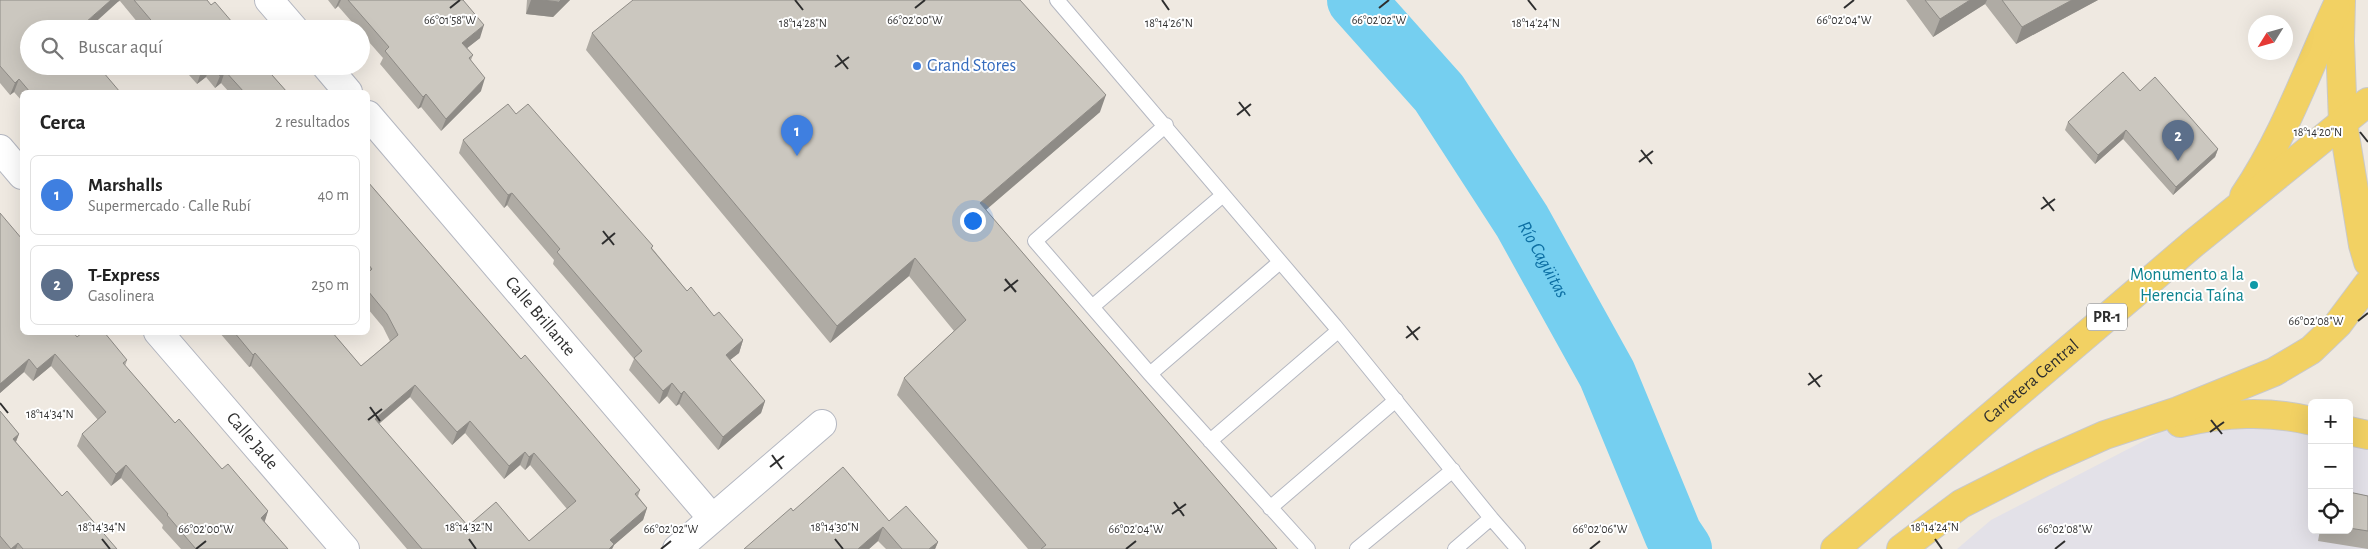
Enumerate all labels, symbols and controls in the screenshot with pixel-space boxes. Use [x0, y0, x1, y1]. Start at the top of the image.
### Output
text: 66°01'58"W [424, 14, 476, 26]
text: 66°02'00"W [887, 14, 943, 26]
text: 66°02'02"W [1352, 14, 1407, 26]
text: 66°02'04"W [1817, 14, 1872, 26]
north arrow [2248, 15, 2293, 60]
text: 18°14'28"N [779, 17, 827, 29]
text: 18°14'26"N [1145, 17, 1193, 29]
text: 18°14'24"N [1512, 17, 1560, 29]
search box [20, 20, 370, 75]
icon: search [38, 34, 66, 62]
text: Buscar aquí [78, 38, 163, 57]
place label: Grand Stores [927, 57, 1016, 75]
marker: Grand Stores [911, 60, 923, 72]
text: Cerca [40, 112, 86, 133]
text: 2 resultados [275, 114, 350, 130]
pin: 1 [781, 115, 813, 156]
pin: 2 [2162, 120, 2194, 161]
text: 18°14'20"N [2294, 126, 2342, 138]
text: Marshalls [88, 176, 162, 195]
text: 1 [54, 187, 60, 203]
text: 40 m [317, 187, 349, 203]
text: Supermercado · Calle Rubí [88, 198, 251, 214]
your location [960, 208, 986, 234]
water label: Río Cagüitas [1515, 218, 1572, 301]
text: T-Express [88, 266, 160, 285]
place label: Monumento a la Herencia Taína [2130, 266, 2244, 305]
street label: Calle Brillante [501, 274, 579, 360]
text: 2 [53, 277, 61, 293]
text: 250 m [311, 277, 349, 293]
marker: Monumento a la Herencia Taína [2248, 279, 2260, 291]
text: Gasolinera [88, 288, 154, 304]
road number: PR-1 [2087, 304, 2127, 330]
text: 66°02'08"W [2289, 315, 2344, 327]
street label: Carretera Central [1980, 336, 2082, 427]
map controls [2308, 399, 2353, 534]
button: + [2308, 399, 2353, 444]
text: 18°14'34"N [26, 408, 74, 420]
street label: Calle Jade [223, 409, 281, 473]
button: − [2308, 444, 2353, 489]
button: locate [2308, 489, 2353, 534]
text: 18°14'34"N [78, 521, 126, 533]
text: 18°14'32"N [445, 521, 493, 533]
text: 18°14'30"N [811, 521, 859, 533]
text: 18°14'24"N [1911, 521, 1959, 533]
text: 66°02'00"W [178, 523, 234, 535]
text: 66°02'02"W [644, 523, 699, 535]
text: 66°02'04"W [1109, 523, 1164, 535]
text: 66°02'06"W [1573, 523, 1628, 535]
text: 66°02'08"W [2038, 523, 2093, 535]

